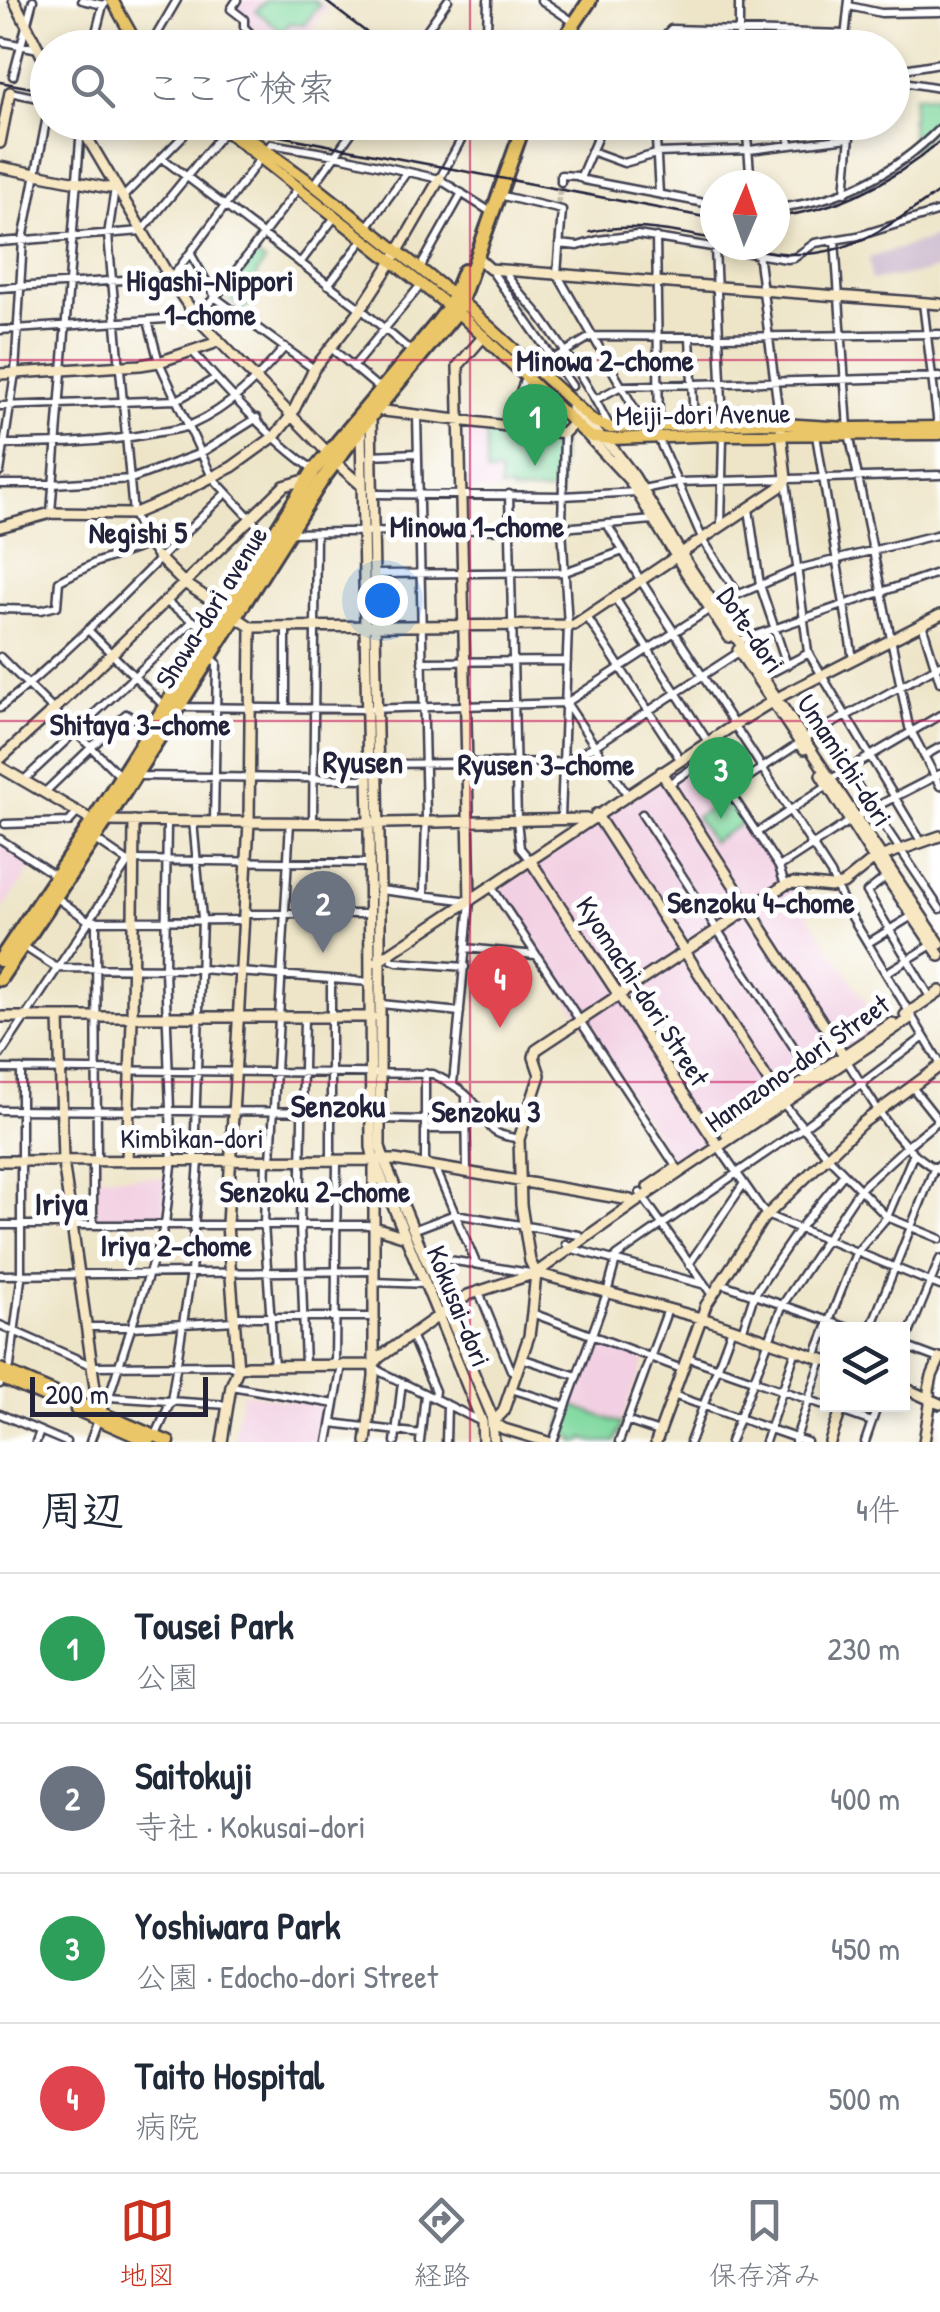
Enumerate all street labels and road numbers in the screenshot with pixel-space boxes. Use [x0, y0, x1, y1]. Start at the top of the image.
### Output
street label: Meiji-dori Avenue [615, 393, 791, 435]
street label: Showa-dori avenue [146, 518, 276, 696]
street label: Dote-dori [708, 580, 794, 680]
street label: Umamichi-dori [788, 687, 902, 833]
street label: Kyomachi-dori Street [567, 889, 719, 1093]
street label: Hanazono-dori Street [697, 985, 897, 1141]
street label: Kimbikan-dori [120, 1119, 264, 1157]
street label: Kokusai-dori [418, 1240, 500, 1372]

